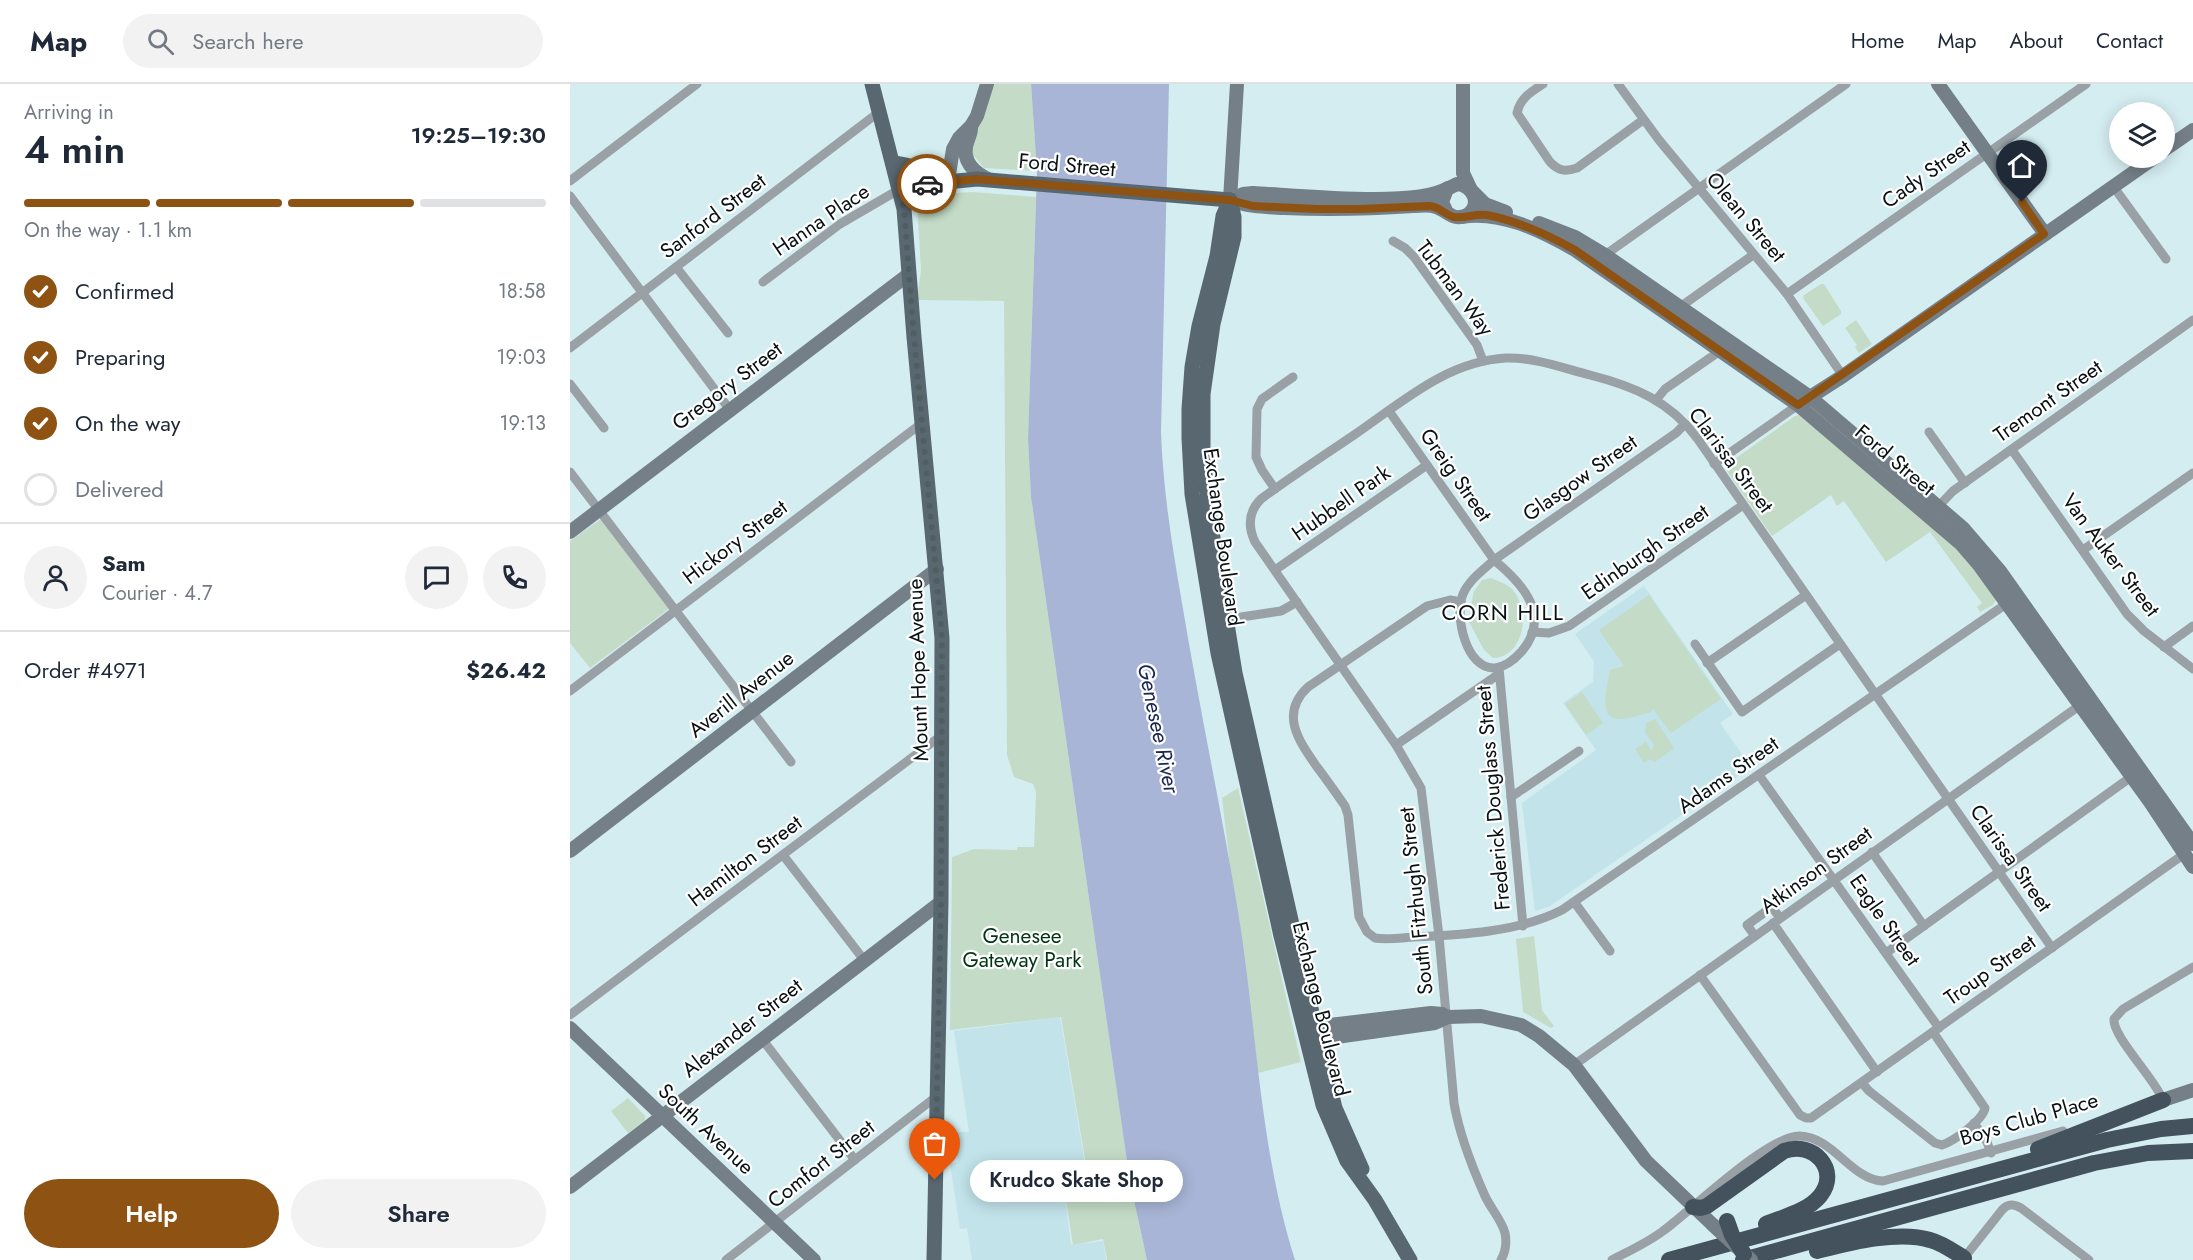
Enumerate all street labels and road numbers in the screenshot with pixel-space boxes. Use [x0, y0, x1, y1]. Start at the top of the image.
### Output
street label: Cady Street [1876, 132, 1976, 216]
street label: Ford Street [1017, 146, 1117, 184]
street label: Olean Street [1699, 165, 1793, 269]
street label: Sanford Street [654, 166, 772, 266]
street label: Hanna Place [767, 176, 875, 263]
street label: Tubman Way [1409, 234, 1501, 343]
street label: Gregory Street [666, 335, 788, 437]
street label: Tremont Street [1988, 353, 2108, 449]
street label: Clarissa Street [1681, 401, 1781, 519]
street label: Ford Street [1848, 417, 1942, 503]
street label: Greig Street [1413, 422, 1499, 528]
street label: Glasgow Street [1517, 427, 1643, 529]
street label: Exchange Boulevard [1196, 446, 1250, 628]
street label: Hubbell Park [1286, 458, 1397, 548]
street label: Van Auker Street [2055, 487, 2167, 623]
street label: Hickory Street [676, 493, 794, 591]
street label: Edinburgh Street [1575, 497, 1715, 607]
street label: Mount Hope Avenue [900, 578, 936, 762]
street label: Averill Avenue [682, 643, 800, 745]
street label: Frederick Douglass Street [1468, 684, 1518, 912]
street label: Adams Street [1671, 729, 1785, 821]
street label: Clarissa Street [1963, 798, 2059, 918]
street label: South Fitzhugh Street [1391, 806, 1441, 996]
street label: Hamilton Street [682, 808, 808, 914]
street label: Atkinson Street [1754, 819, 1878, 921]
street label: Eagle Street [1842, 868, 1928, 972]
street label: Exchange Boulevard [1285, 918, 1357, 1100]
street label: Troup Street [1938, 927, 2042, 1013]
street label: Alexander Street [675, 971, 809, 1085]
street label: South Avenue [651, 1077, 761, 1182]
street label: Boys Club Place [1956, 1085, 2102, 1153]
street label: Comfort Street [761, 1113, 881, 1215]

